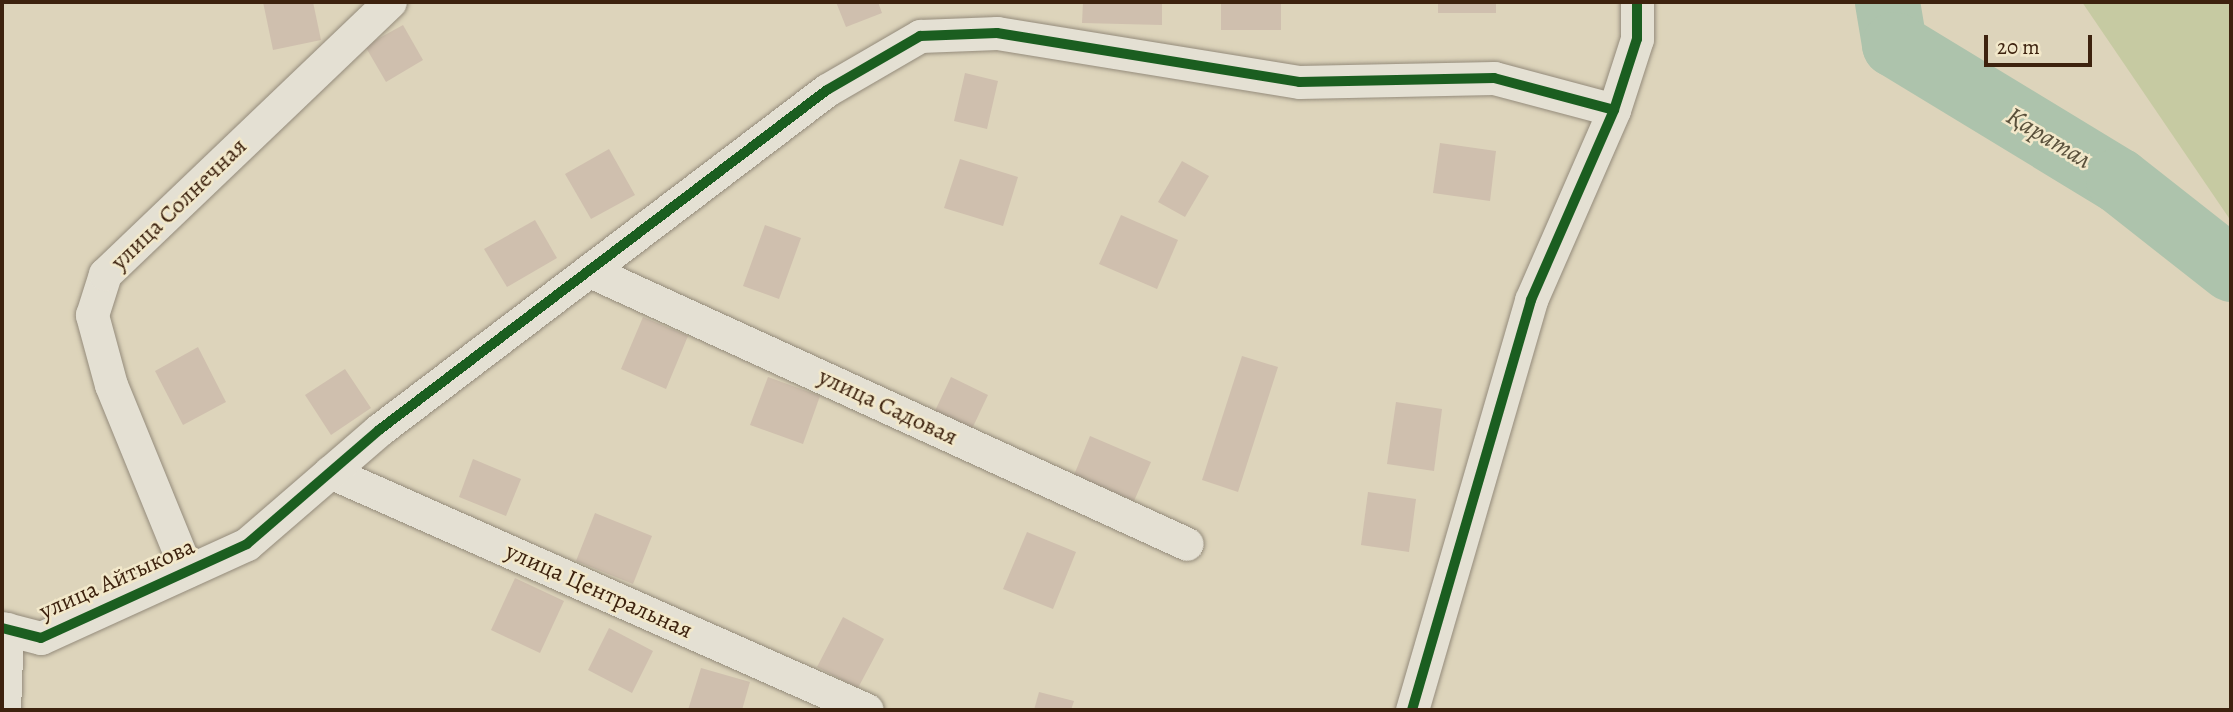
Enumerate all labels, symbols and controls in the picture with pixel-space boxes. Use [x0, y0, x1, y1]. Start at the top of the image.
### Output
scale bar [1988, 21, 2096, 65]
text: 20 m [1997, 33, 2040, 61]
water label: Қаратал [2001, 101, 2097, 175]
street label: улица Солнечная [105, 132, 253, 276]
street label: улица Садовая [814, 362, 962, 452]
street label: улица Айтыкова [35, 532, 199, 626]
street label: улица Центральная [501, 537, 697, 645]

